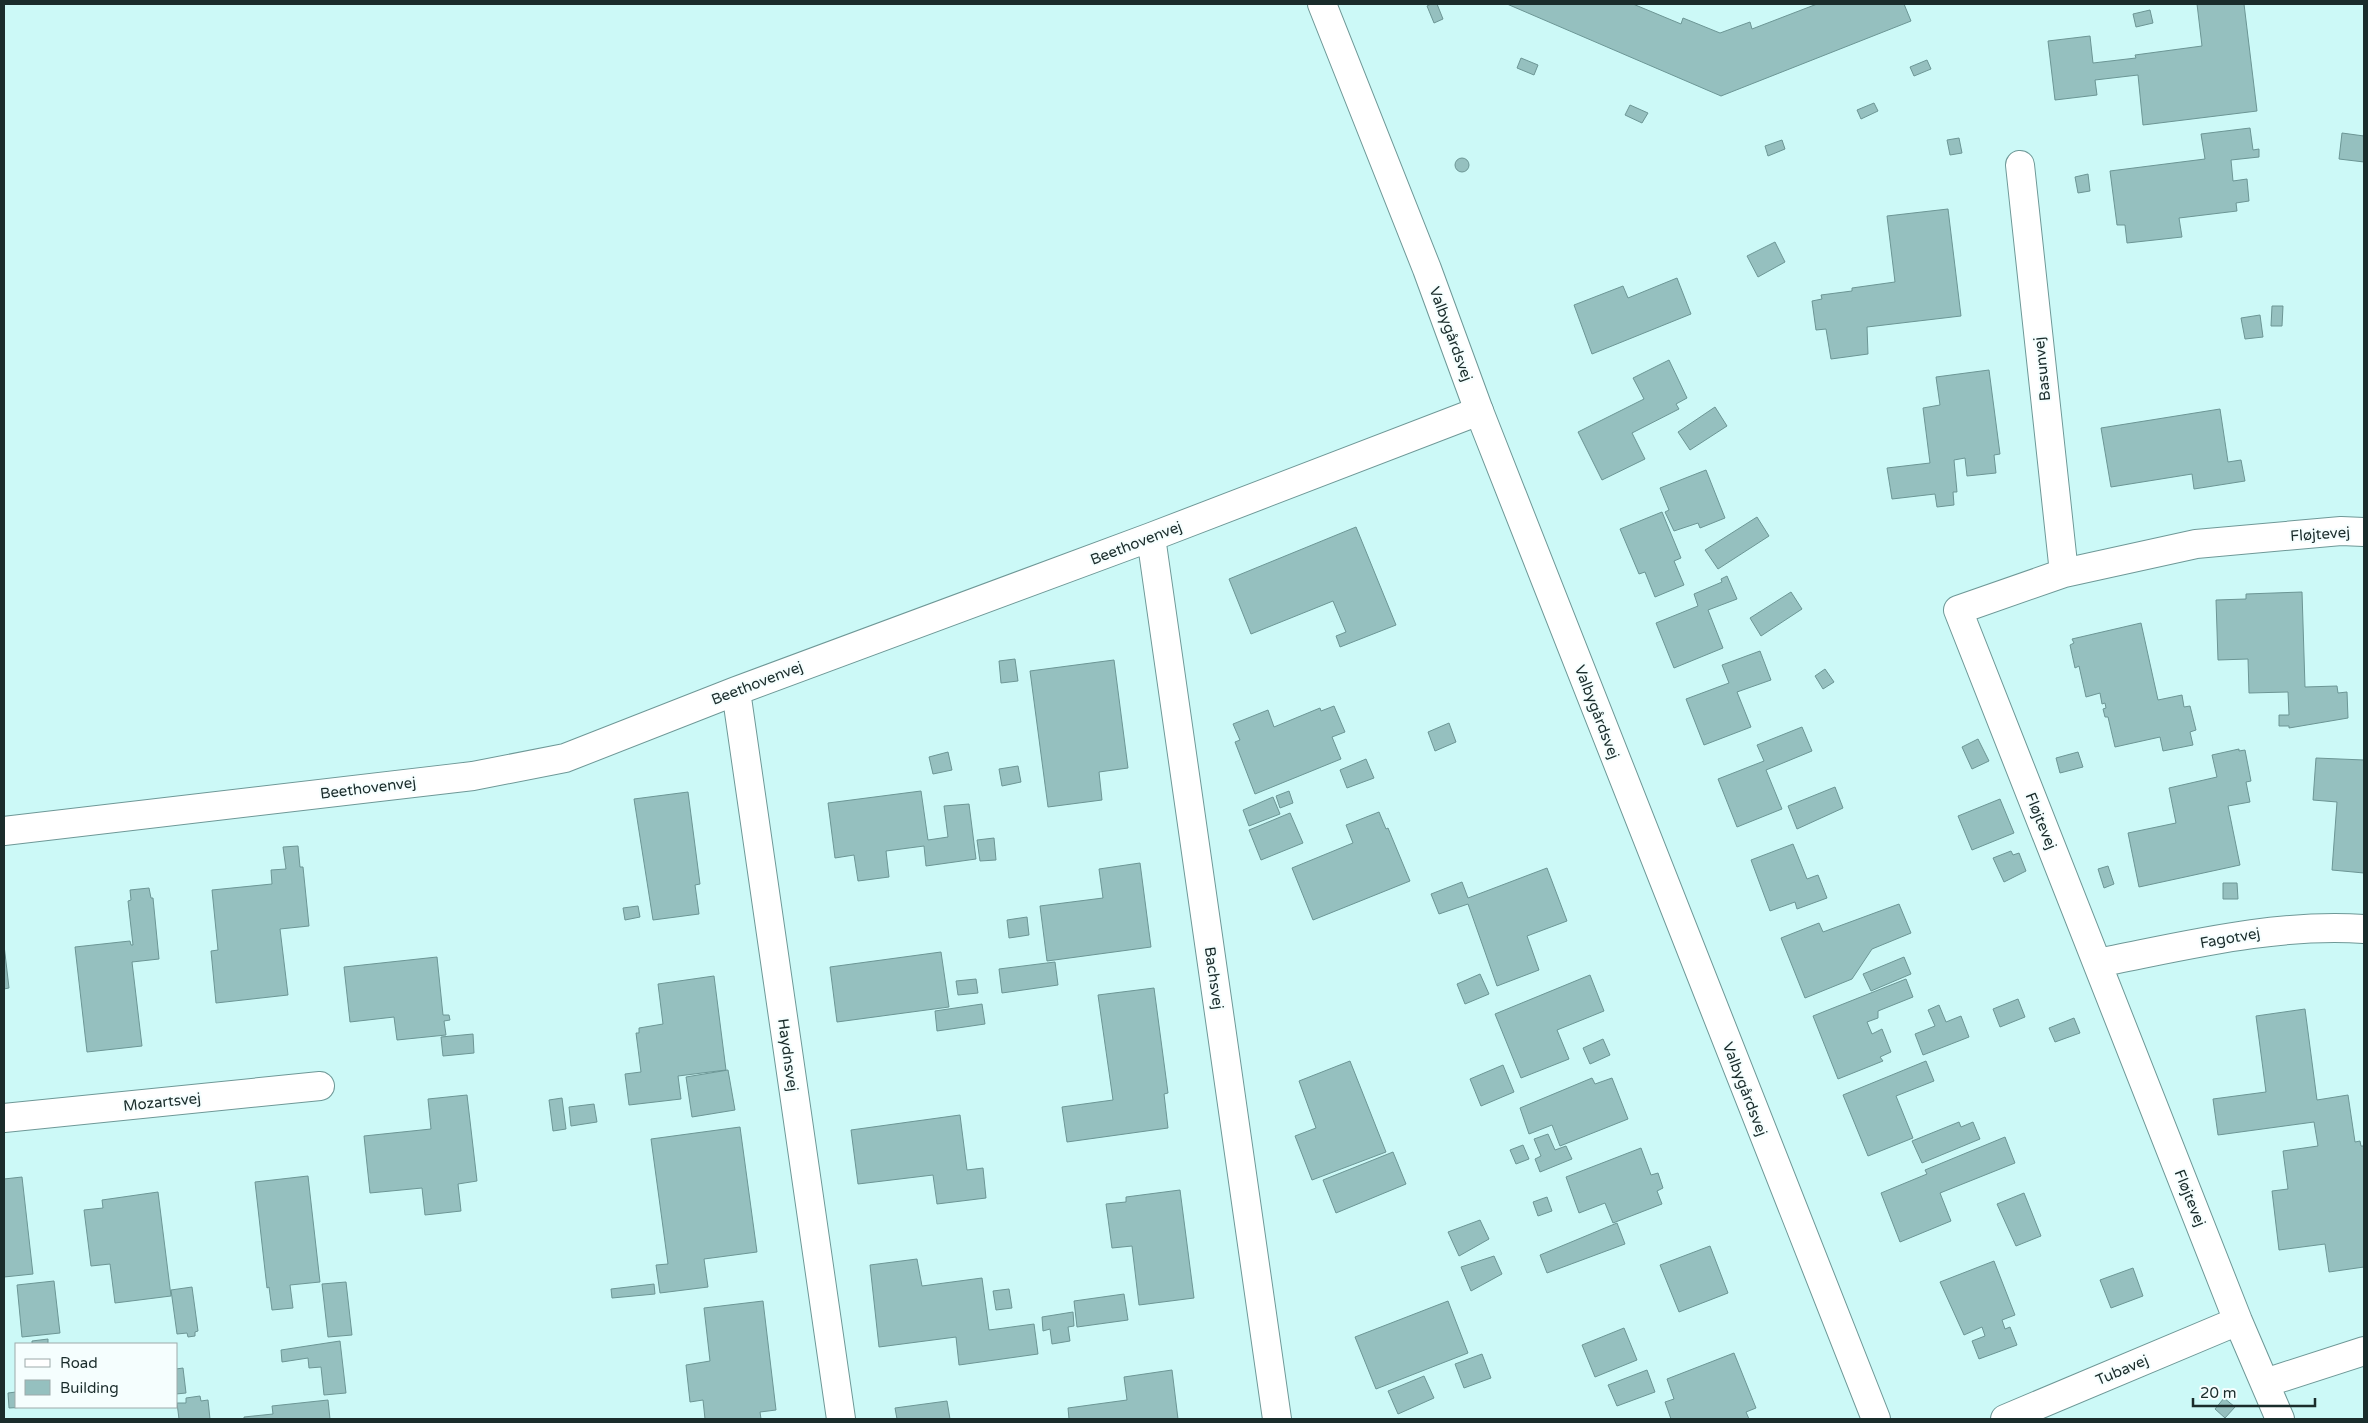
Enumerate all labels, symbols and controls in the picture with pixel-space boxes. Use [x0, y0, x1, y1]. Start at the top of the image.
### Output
street label: Valbygårdsvej [1426, 284, 1476, 384]
street label: Basunvej [2030, 336, 2054, 402]
street label: Beethovenvej [1088, 517, 1184, 569]
street label: Fløjtevej [2290, 523, 2350, 545]
street label: Beethovenvej [709, 657, 805, 709]
street label: Valbygårdsvej [1571, 662, 1623, 762]
street label: Beethovenvej [319, 773, 417, 803]
street label: Fløjtevej [2021, 790, 2061, 852]
street label: Fagotvej [2199, 924, 2261, 952]
street label: Bachsvej [1201, 945, 1227, 1011]
street label: Haydnsvej [774, 1017, 802, 1093]
street label: Valbygårdsvej [1719, 1039, 1771, 1139]
street label: Mozartsvej [122, 1089, 202, 1115]
street label: Fløjtevej [2170, 1167, 2210, 1229]
legend [15, 1343, 178, 1408]
street label: Tubavej [2093, 1351, 2151, 1389]
text: Road [60, 1354, 98, 1372]
scale bar [2193, 1376, 2316, 1408]
text: Building [60, 1379, 119, 1397]
text: 20 m [2200, 1384, 2237, 1402]

